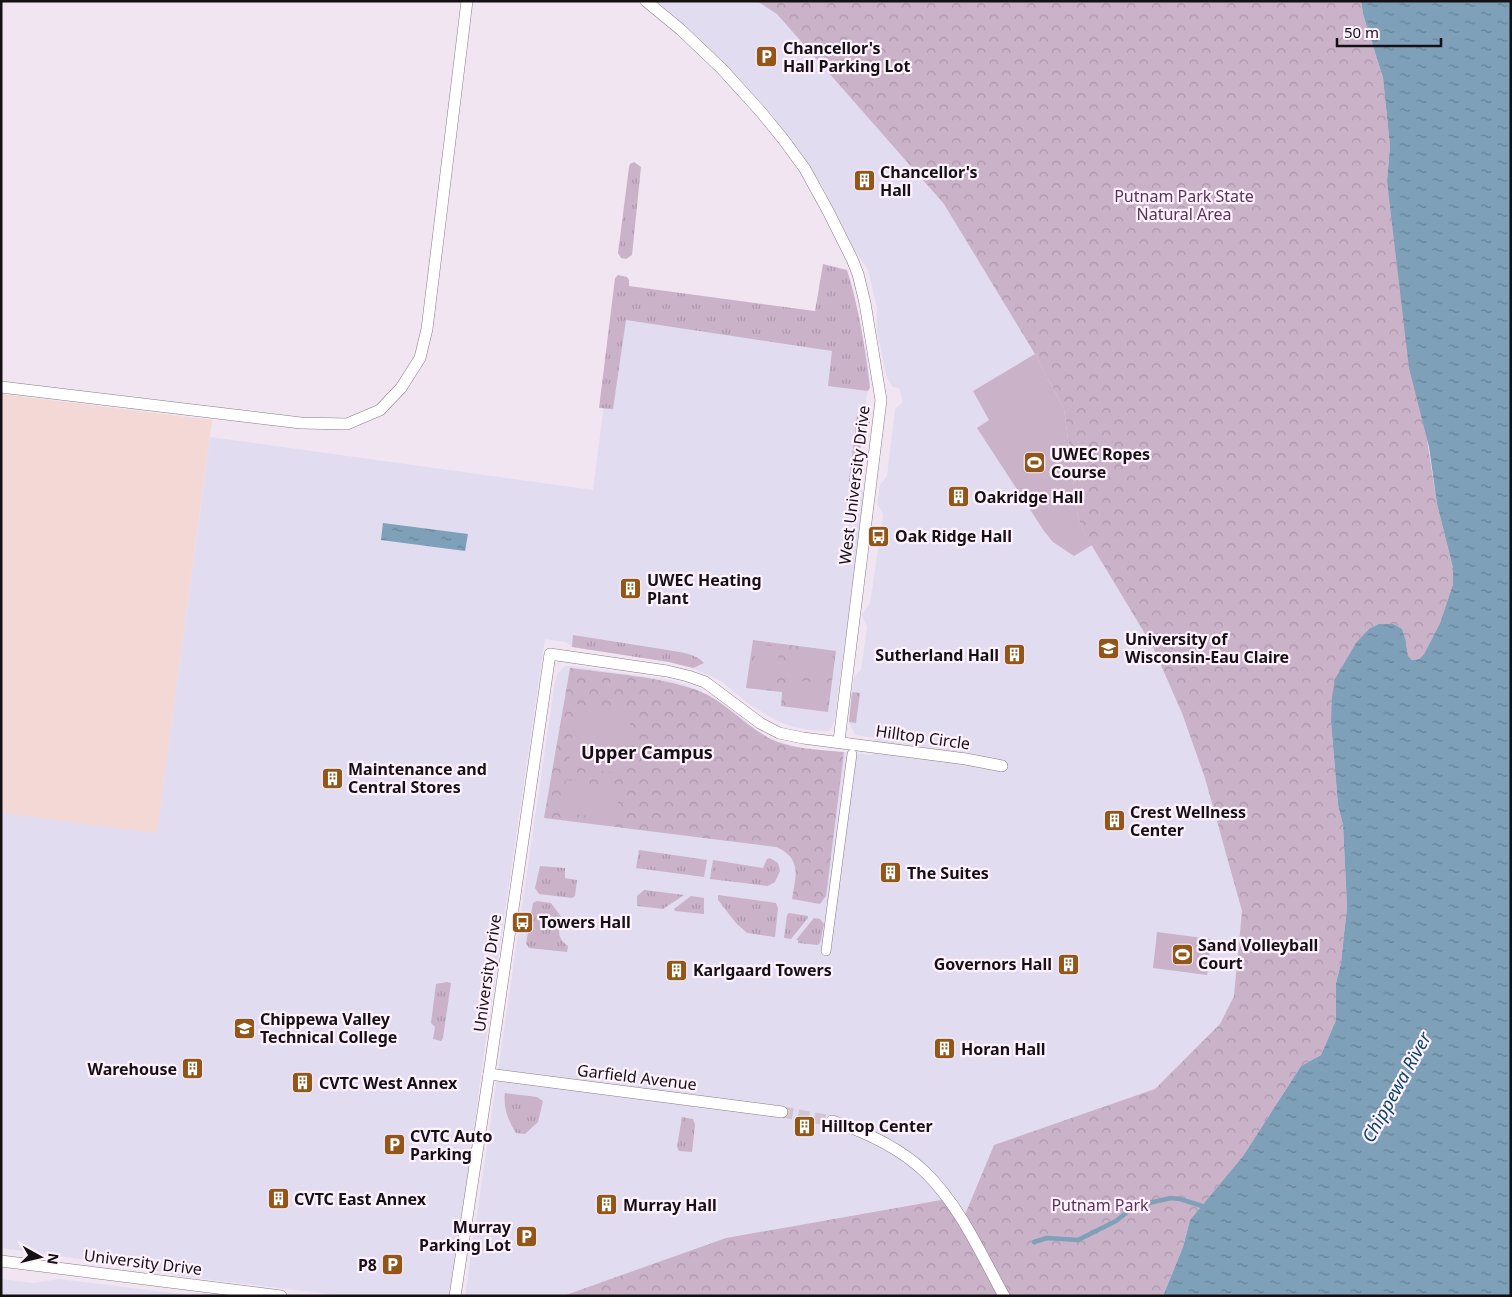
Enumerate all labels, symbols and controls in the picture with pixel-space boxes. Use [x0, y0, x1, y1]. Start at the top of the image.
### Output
scale bar [1337, 15, 1441, 47]
text: 50 m [1344, 22, 1379, 42]
place label: Chancellor's Hall Parking Lot [783, 37, 911, 77]
parking icon: Chancellor's Hall Parking Lot [755, 45, 779, 69]
place label: Chancellor's Hall [880, 161, 978, 201]
building icon: Chancellor's Hall [852, 169, 876, 193]
park label: Putnam Park State Natural Area [1114, 185, 1254, 225]
street label: West University Drive [833, 404, 875, 566]
place label: UWEC Ropes Course [1051, 443, 1150, 483]
sports icon: UWEC Ropes Course [1023, 451, 1047, 475]
building icon: Oakridge Hall [946, 485, 970, 509]
place label: Oakridge Hall [974, 486, 1083, 508]
bus stop icon: Oak Ridge Hall [867, 524, 891, 548]
place label: Oak Ridge Hall [895, 525, 1012, 547]
place label: UWEC Heating Plant [647, 569, 762, 609]
building icon: UWEC Heating Plant [619, 577, 643, 601]
place label: University of Wisconsin-Eau Claire [1125, 628, 1289, 668]
school or university icon: University of Wisconsin-Eau Claire [1097, 636, 1121, 660]
building icon: Sutherland Hall [1003, 643, 1027, 667]
place label: Sutherland Hall [875, 644, 999, 666]
street label: Hilltop Circle [874, 719, 972, 755]
district label: Upper Campus [581, 740, 713, 764]
place label: Maintenance and Central Stores [348, 758, 487, 798]
building icon: Maintenance and Central Stores [320, 766, 344, 790]
place label: Crest Wellness Center [1130, 801, 1246, 841]
building icon: Crest Wellness Center [1102, 809, 1126, 833]
building icon: The Suites [879, 861, 903, 885]
place label: The Suites [907, 862, 989, 884]
bus stop icon: Towers Hall [511, 910, 535, 934]
place label: Towers Hall [539, 911, 631, 933]
street label: University Drive [468, 913, 506, 1033]
place label: Sand Volleyball Court [1198, 934, 1318, 974]
sports icon: Sand Volleyball Court [1170, 942, 1194, 966]
building icon: Governors Hall [1056, 952, 1080, 976]
place label: Governors Hall [934, 953, 1052, 975]
building icon: Karlgaard Towers [665, 958, 689, 982]
place label: Karlgaard Towers [693, 959, 832, 981]
place label: Chippewa Valley Technical College [260, 1008, 397, 1048]
school or university icon: Chippewa Valley Technical College [232, 1016, 256, 1040]
water label: Chippewa River [1356, 1027, 1437, 1146]
building icon: Horan Hall [933, 1037, 957, 1061]
place label: Horan Hall [961, 1038, 1046, 1060]
building icon: Warehouse [181, 1057, 205, 1081]
place label: Warehouse [87, 1058, 177, 1080]
street label: Garfield Avenue [576, 1059, 698, 1095]
building icon: CVTC West Annex [291, 1071, 315, 1095]
place label: CVTC West Annex [319, 1072, 458, 1094]
building icon: Hilltop Center [793, 1114, 817, 1138]
place label: Hilltop Center [821, 1115, 933, 1137]
place label: CVTC Auto Parking [410, 1125, 492, 1165]
parking icon: CVTC Auto Parking [382, 1133, 406, 1157]
building icon: CVTC East Annex [266, 1187, 290, 1211]
place label: CVTC East Annex [294, 1188, 427, 1210]
building icon: Murray Hall [595, 1193, 619, 1217]
place label: Murray Hall [623, 1194, 717, 1216]
park label: Putnam Park [1051, 1194, 1149, 1216]
place label: Murray Parking Lot [419, 1216, 512, 1256]
parking icon: Murray Parking Lot [515, 1224, 539, 1248]
north arrow [15, 1232, 65, 1282]
street label: University Drive [83, 1244, 203, 1280]
text: N [43, 1252, 64, 1266]
parking icon: P8 [381, 1253, 405, 1277]
place label: P8 [358, 1254, 377, 1276]

